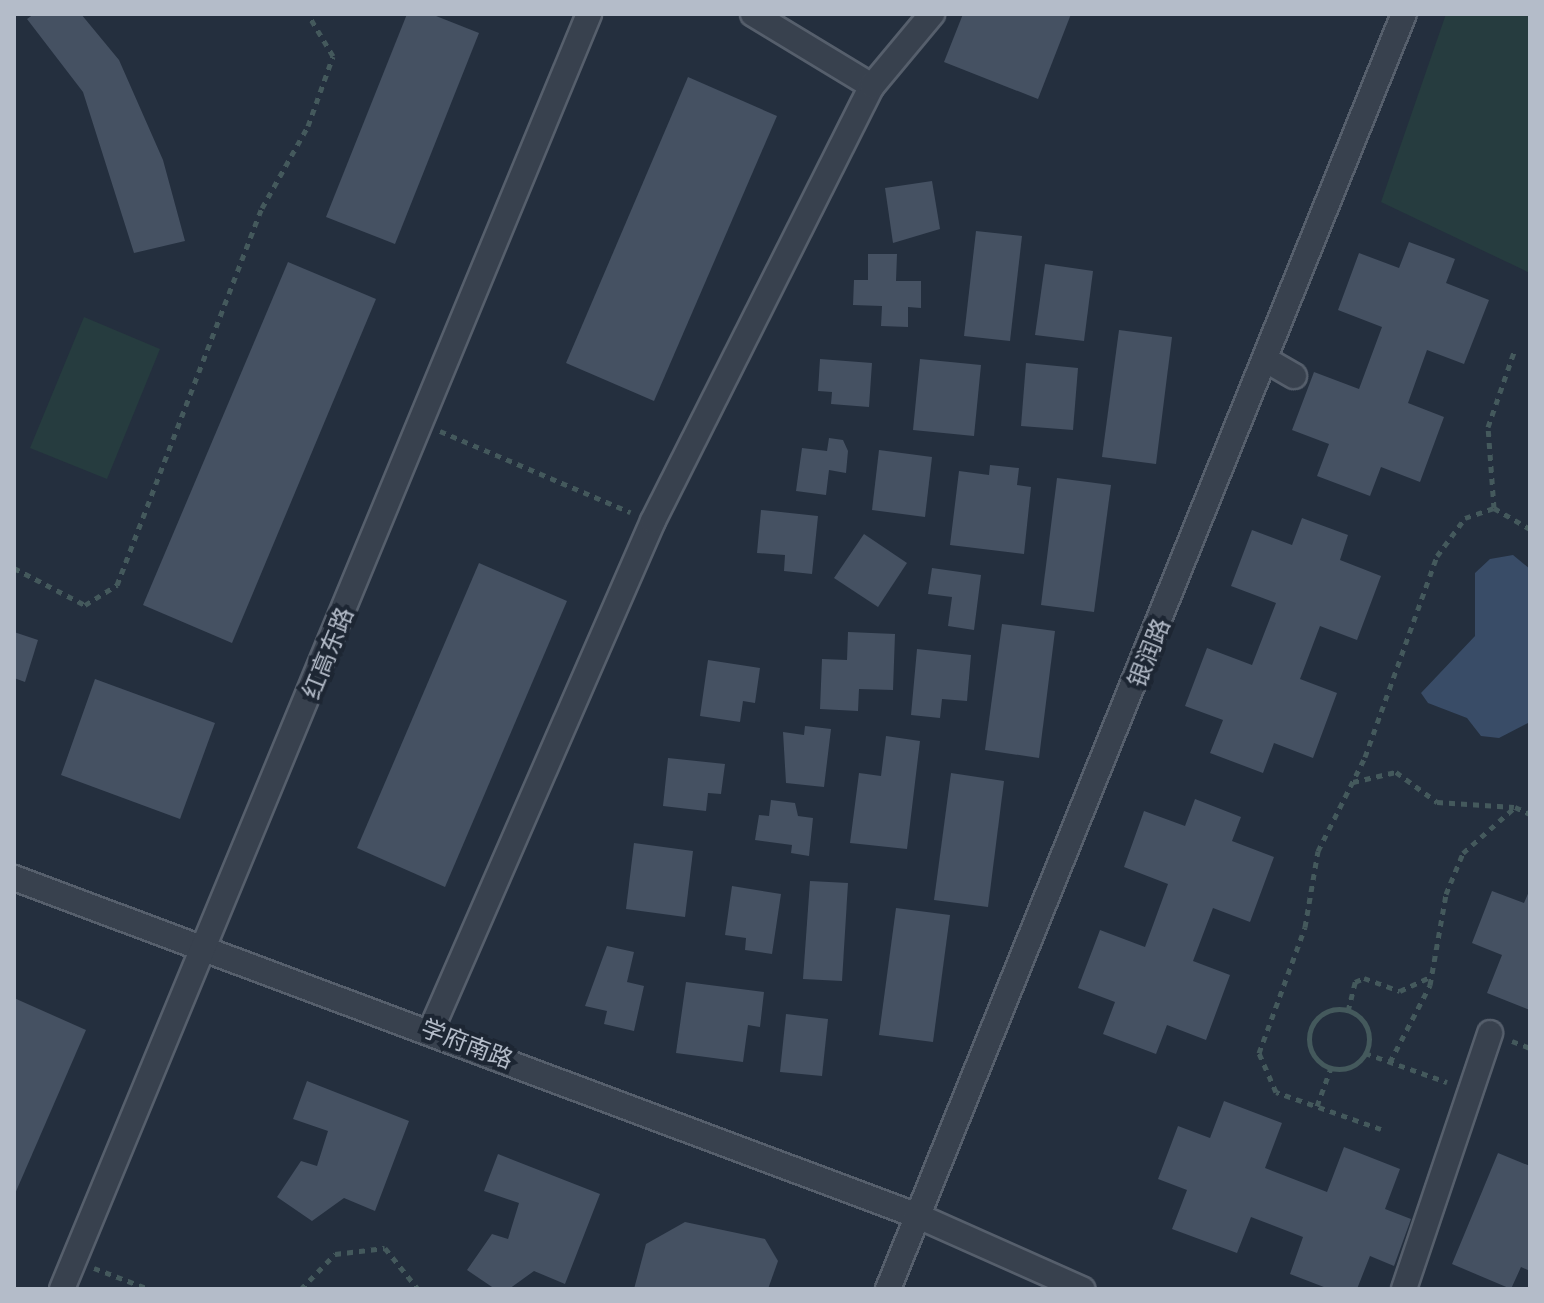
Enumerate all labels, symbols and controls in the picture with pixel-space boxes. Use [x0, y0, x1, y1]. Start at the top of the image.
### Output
street label: 红高东路 [297, 603, 359, 703]
street label: 银润路 [1122, 614, 1176, 692]
street label: 学府南路 [417, 1013, 517, 1075]

